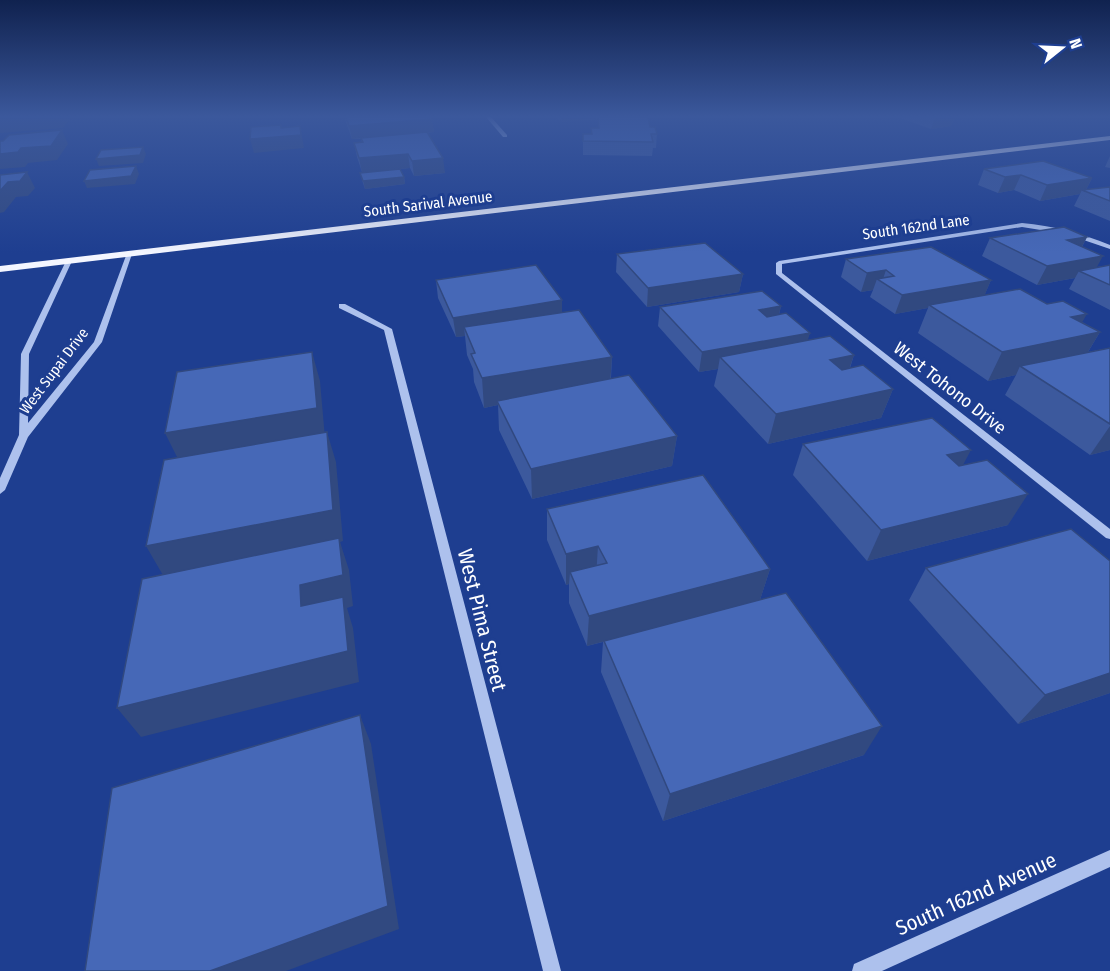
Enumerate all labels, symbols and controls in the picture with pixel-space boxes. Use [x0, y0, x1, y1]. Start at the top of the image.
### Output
north arrow [1032, 18, 1092, 78]
text: N [1065, 36, 1086, 51]
street label: South Sarival Avenue [363, 187, 493, 221]
street label: South 162nd Lane [861, 211, 971, 243]
street label: West Supai Drive [16, 325, 92, 417]
street label: West Tohono Drive [889, 337, 1011, 439]
street label: West Pima Street [452, 546, 512, 694]
street label: South 162nd Avenue [892, 847, 1060, 941]

